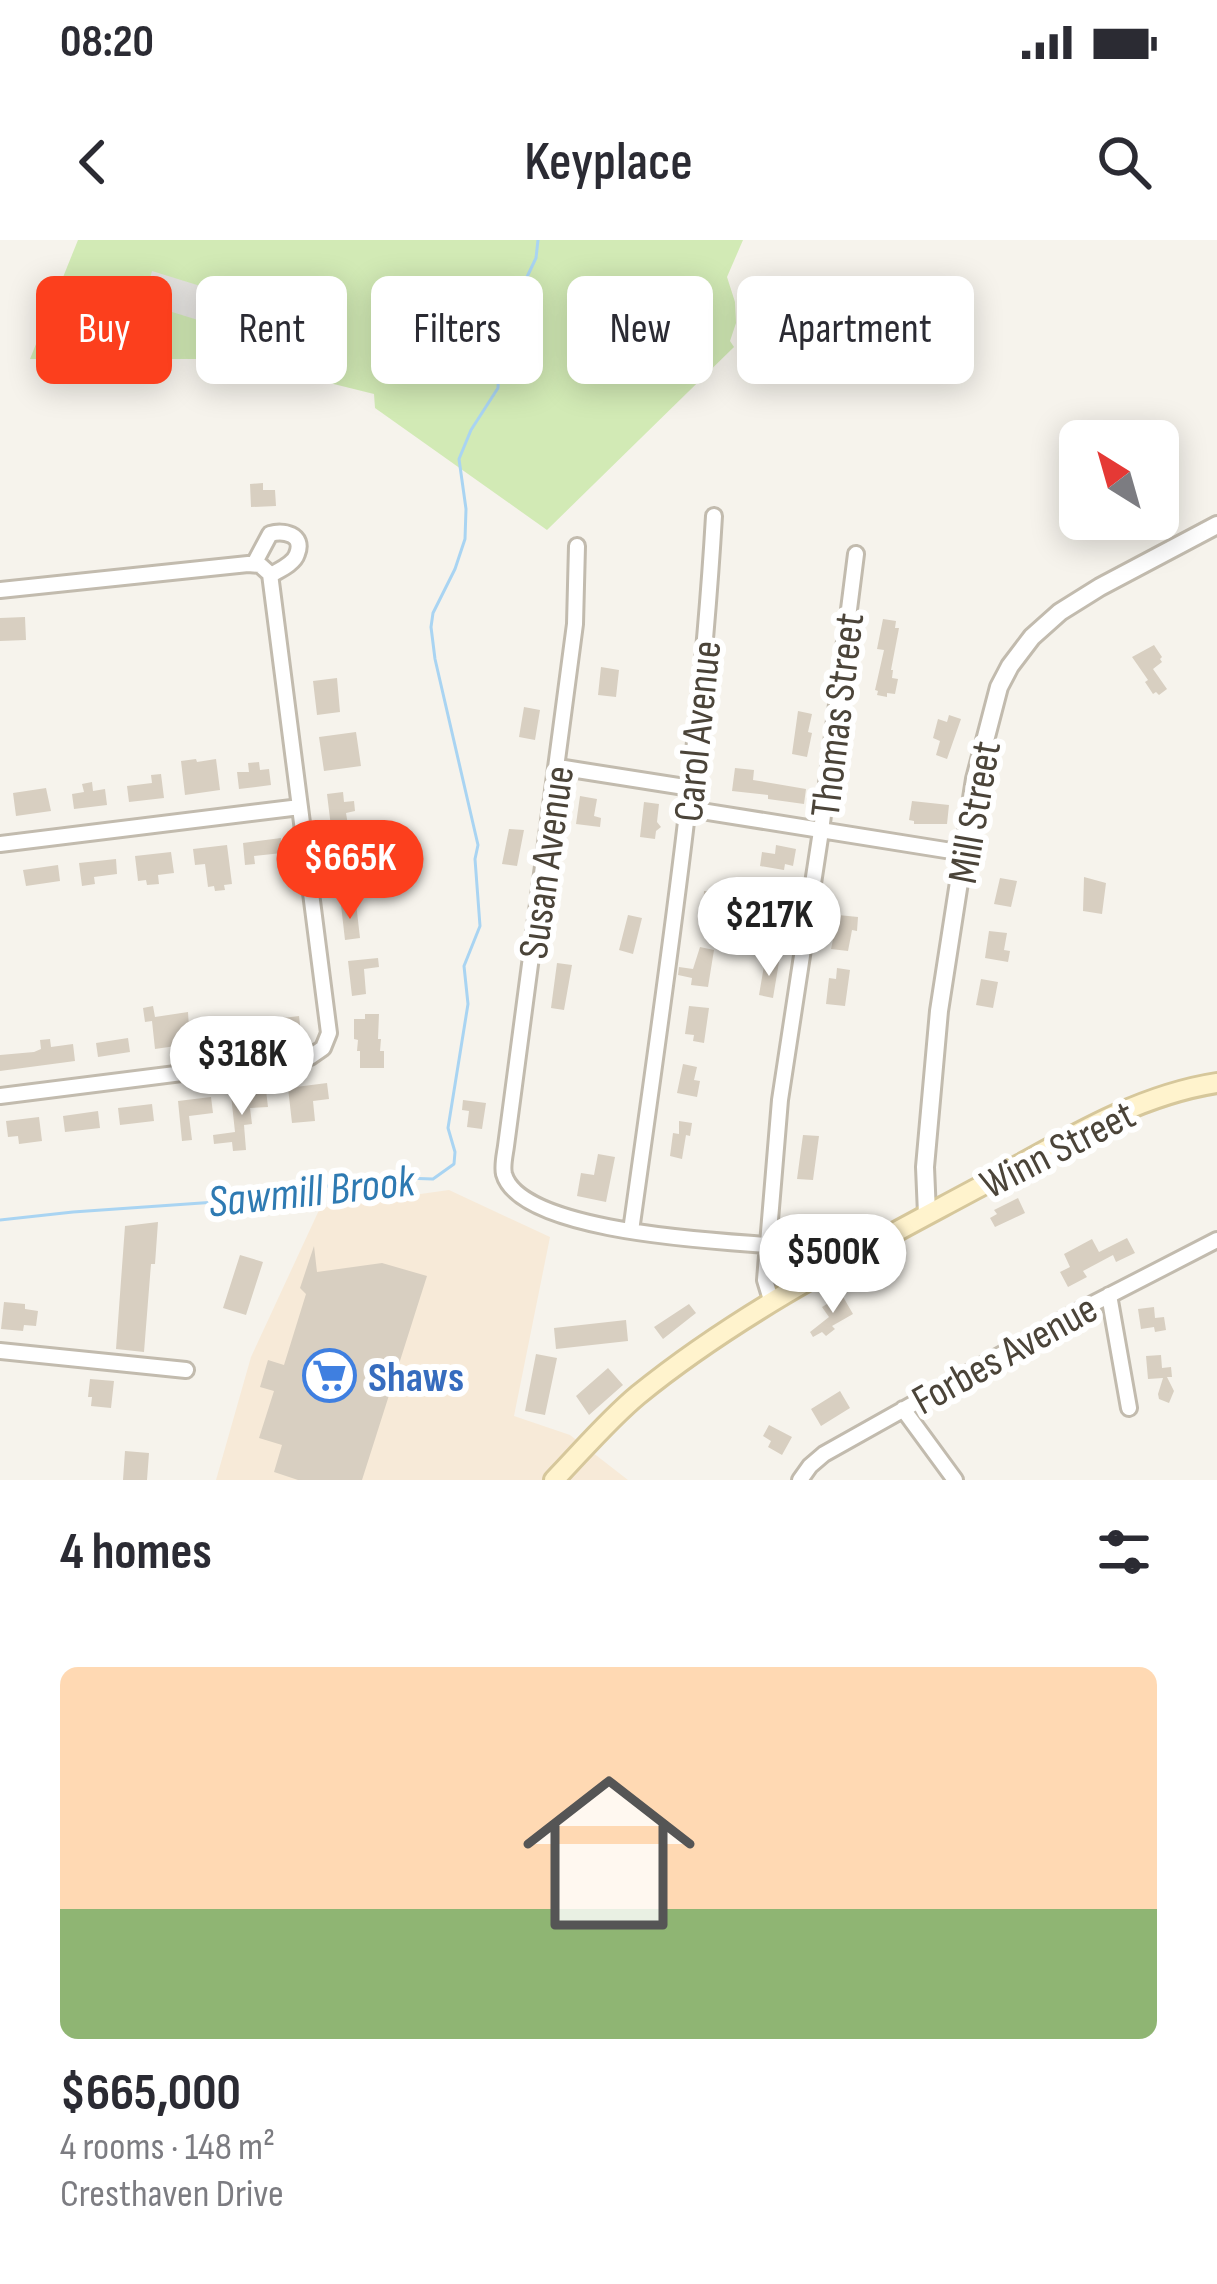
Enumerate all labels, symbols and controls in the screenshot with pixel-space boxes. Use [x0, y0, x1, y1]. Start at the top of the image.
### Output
text: 08:20 [60, 15, 154, 70]
icon: back [60, 129, 126, 195]
icon: search [1091, 129, 1157, 195]
text: Keyplace [524, 130, 693, 195]
chip: Buy [36, 276, 172, 384]
chip: Rent [196, 276, 347, 384]
chip: Filters [371, 276, 543, 384]
chip: New [567, 276, 713, 384]
chip: Apartment [737, 276, 974, 384]
north arrow [1059, 420, 1179, 540]
map controls [1059, 420, 1179, 540]
street label: Thomas Street [801, 610, 876, 820]
street label: Carol Avenue [664, 638, 733, 824]
street label: Mill Street [938, 737, 1013, 888]
street label: Susan Avenue [509, 763, 586, 962]
pin: $665K [266, 820, 434, 922]
text: $665K [303, 835, 397, 882]
pin: $217K [685, 877, 853, 979]
text: $217K [725, 892, 813, 939]
pin: $318K [158, 1016, 326, 1118]
text: $318K [197, 1031, 287, 1078]
street label: Winn Street [972, 1090, 1144, 1211]
water label: Sawmill Brook [205, 1154, 418, 1231]
pin: $500K [749, 1214, 917, 1316]
text: $500K [786, 1229, 880, 1276]
street label: Forbes Avenue [904, 1284, 1107, 1427]
supermarket icon: Shaws [301, 1348, 357, 1404]
place label: Shaws [368, 1353, 464, 1404]
icon: filters [1091, 1519, 1157, 1585]
text: 4 homes [60, 1522, 212, 1583]
icon: home [501, 1745, 717, 1961]
text: $665,000 [60, 2063, 241, 2124]
text: 4 rooms · 148 m² [60, 2124, 275, 2171]
text: Cresthaven Drive [60, 2171, 284, 2218]

